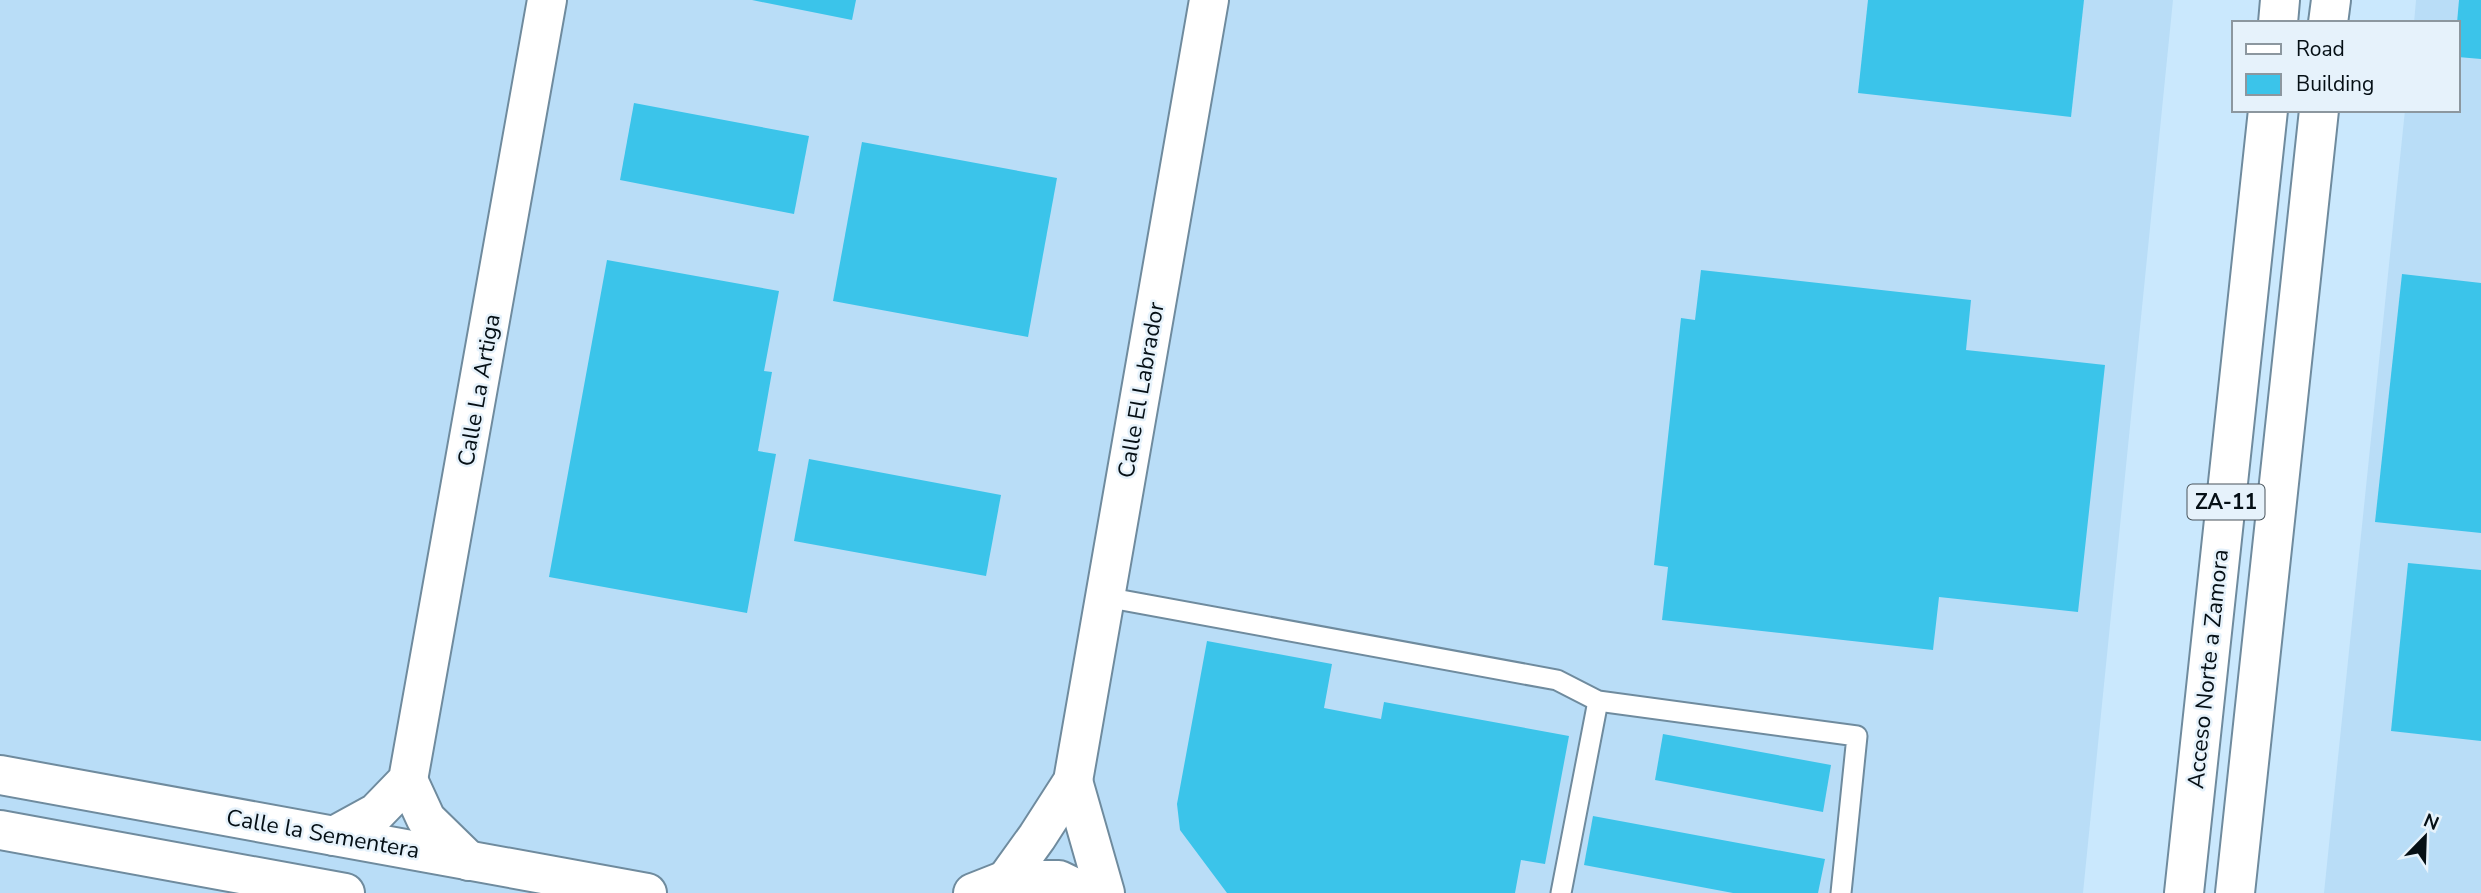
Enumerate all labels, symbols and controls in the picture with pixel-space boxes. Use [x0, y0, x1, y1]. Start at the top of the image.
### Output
legend [2232, 21, 2460, 112]
text: Road [2296, 35, 2345, 63]
text: Building [2296, 70, 2374, 98]
street label: Calle El Labrador [1110, 299, 1172, 480]
street label: Calle La Artiga [450, 311, 508, 469]
road number: ZA-11 [2188, 484, 2264, 520]
street label: Acceso Norte a Zamora [2180, 548, 2236, 790]
street label: Calle la Sementera [224, 802, 422, 866]
north arrow [2390, 802, 2460, 872]
text: N [2420, 808, 2443, 837]

